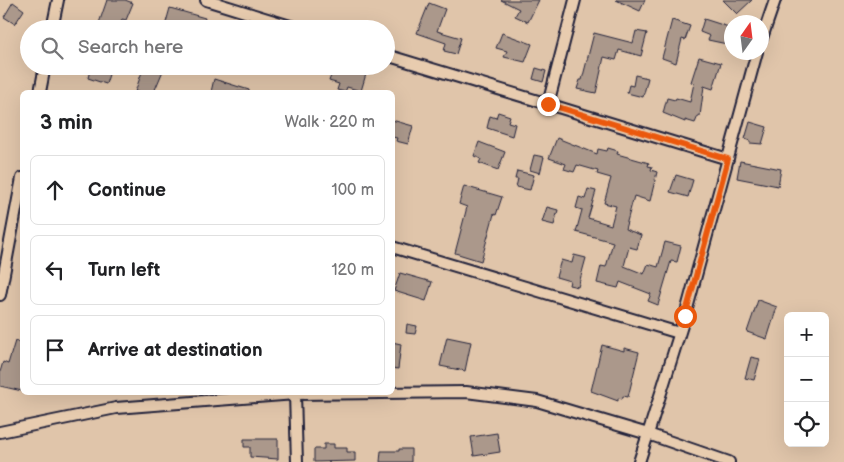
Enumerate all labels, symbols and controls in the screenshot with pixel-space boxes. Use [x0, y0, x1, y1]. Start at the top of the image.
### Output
north arrow [724, 15, 769, 60]
search box [20, 20, 395, 75]
icon: search [38, 34, 66, 62]
text: Search here [78, 36, 183, 59]
route end [537, 93, 560, 116]
text: 3 min [40, 110, 93, 135]
text: Walk · 220 m [285, 113, 375, 132]
icon: ahead [41, 176, 69, 204]
text: Continue [88, 179, 166, 202]
text: 100 m [331, 181, 374, 200]
icon: left [41, 256, 69, 284]
text: Turn left [88, 259, 160, 282]
text: 120 m [331, 261, 374, 280]
route start [674, 305, 697, 328]
map controls [784, 312, 829, 447]
button: + [784, 312, 829, 357]
icon: arrive [41, 336, 69, 364]
text: Arrive at destination [88, 339, 263, 362]
button: − [784, 357, 829, 402]
button: locate [784, 402, 829, 447]

